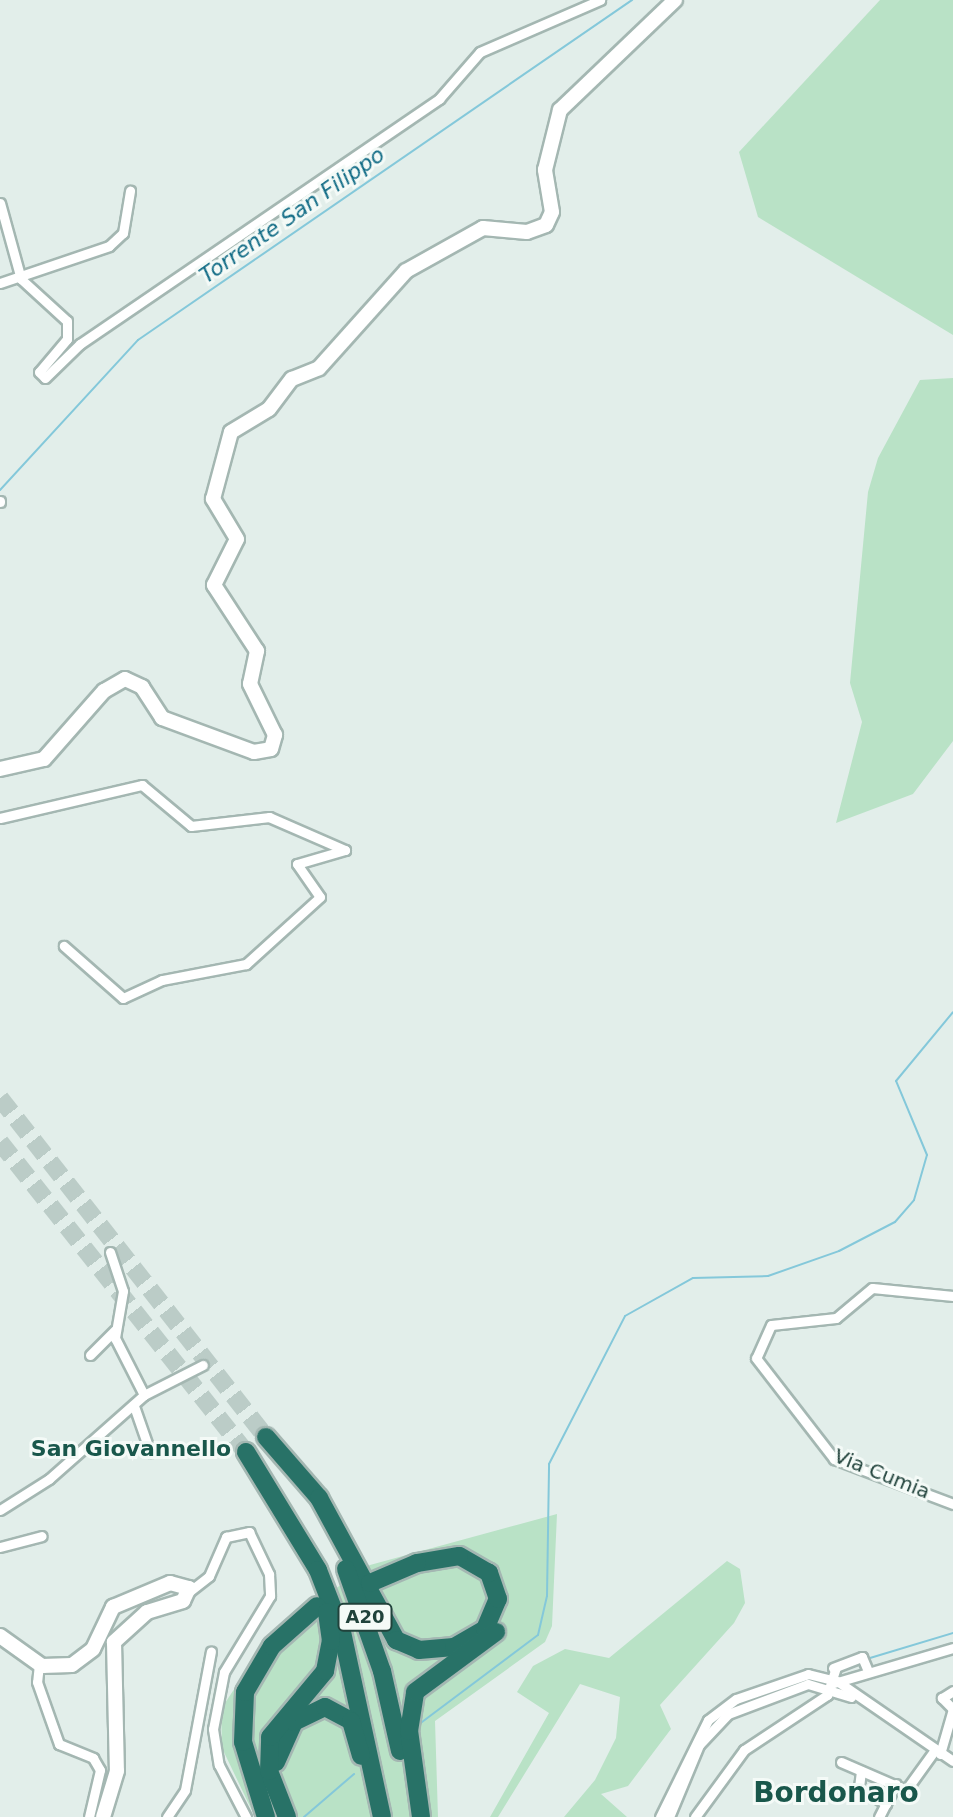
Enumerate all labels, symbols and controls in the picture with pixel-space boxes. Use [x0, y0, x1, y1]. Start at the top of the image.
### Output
water label: Torrente San Filippo [194, 141, 390, 289]
district label: San Giovannello [31, 1436, 231, 1462]
street label: Via Cumia [831, 1444, 933, 1504]
road number: A20 [337, 1603, 393, 1631]
district label: Bordonaro [753, 1776, 919, 1810]

